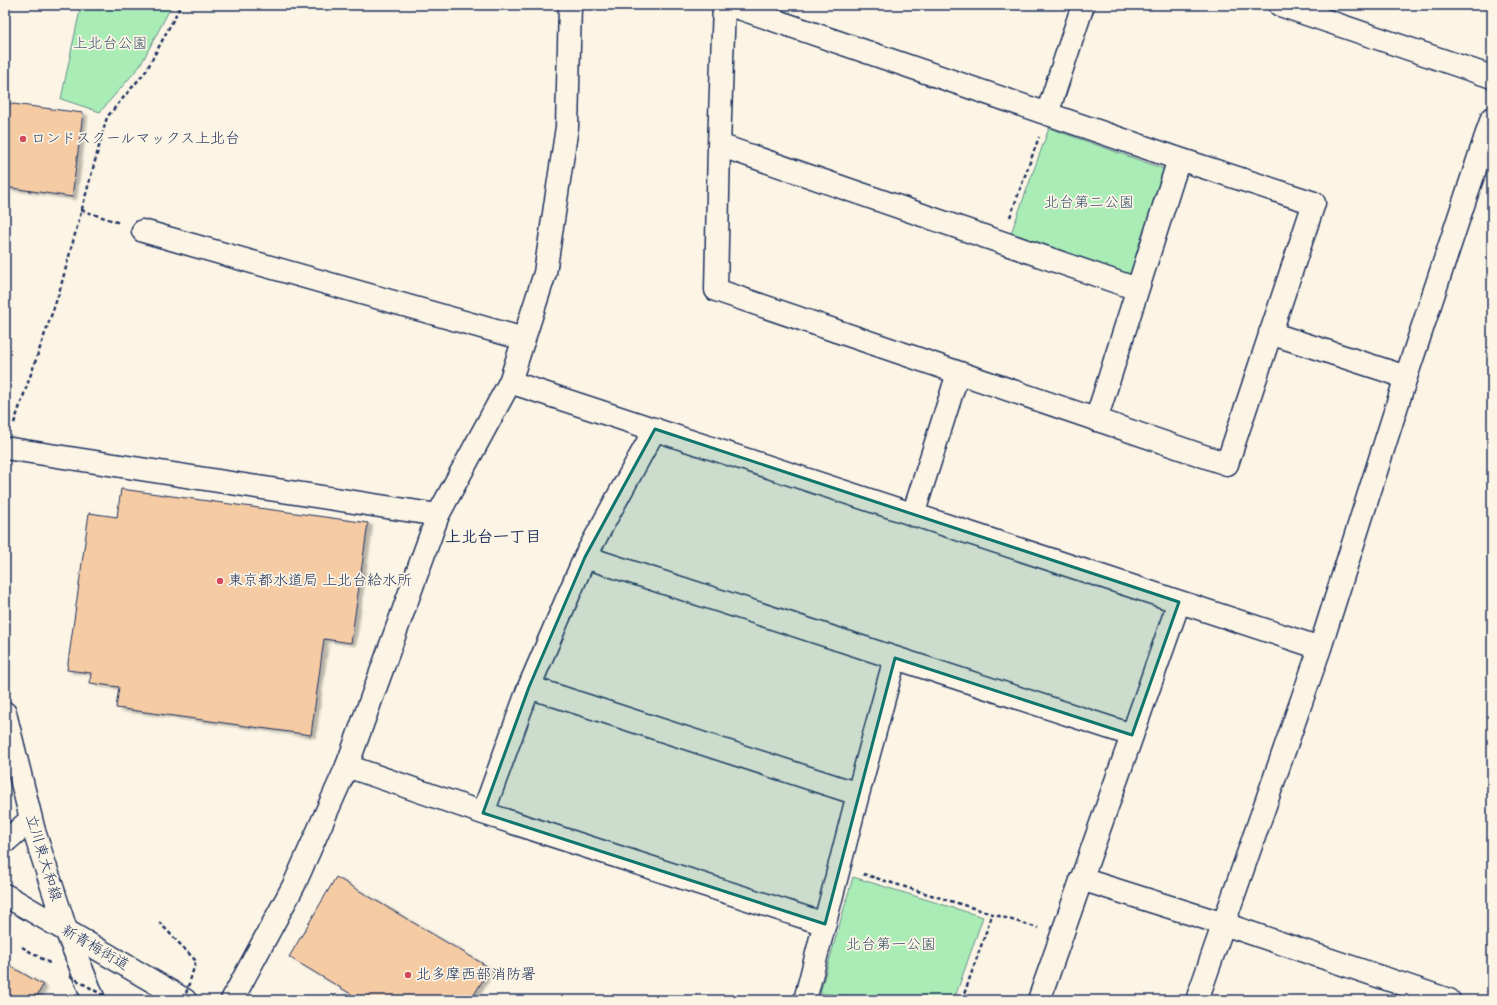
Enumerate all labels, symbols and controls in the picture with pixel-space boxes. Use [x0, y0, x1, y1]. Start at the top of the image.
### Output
park label: 上北台公園 [72, 34, 148, 54]
place label: ロンドスクールマックス上北台 [31, 129, 240, 149]
marker: ロンドスクールマックス上北台 [18, 134, 28, 144]
park label: 北台第二公園 [1044, 193, 1134, 213]
district label: 上北台一丁目 [445, 527, 541, 548]
place label: 東京都水道局 上北台給水所 [228, 571, 412, 591]
marker: 東京都水道局 上北台給水所 [215, 576, 225, 586]
street label: 立川東大和線 [20, 812, 66, 904]
street label: 新青梅街道 [58, 921, 132, 975]
park label: 北台第一公園 [846, 935, 936, 955]
place label: 北多摩西部消防署 [416, 965, 536, 985]
marker: 北多摩西部消防署 [403, 970, 413, 980]

